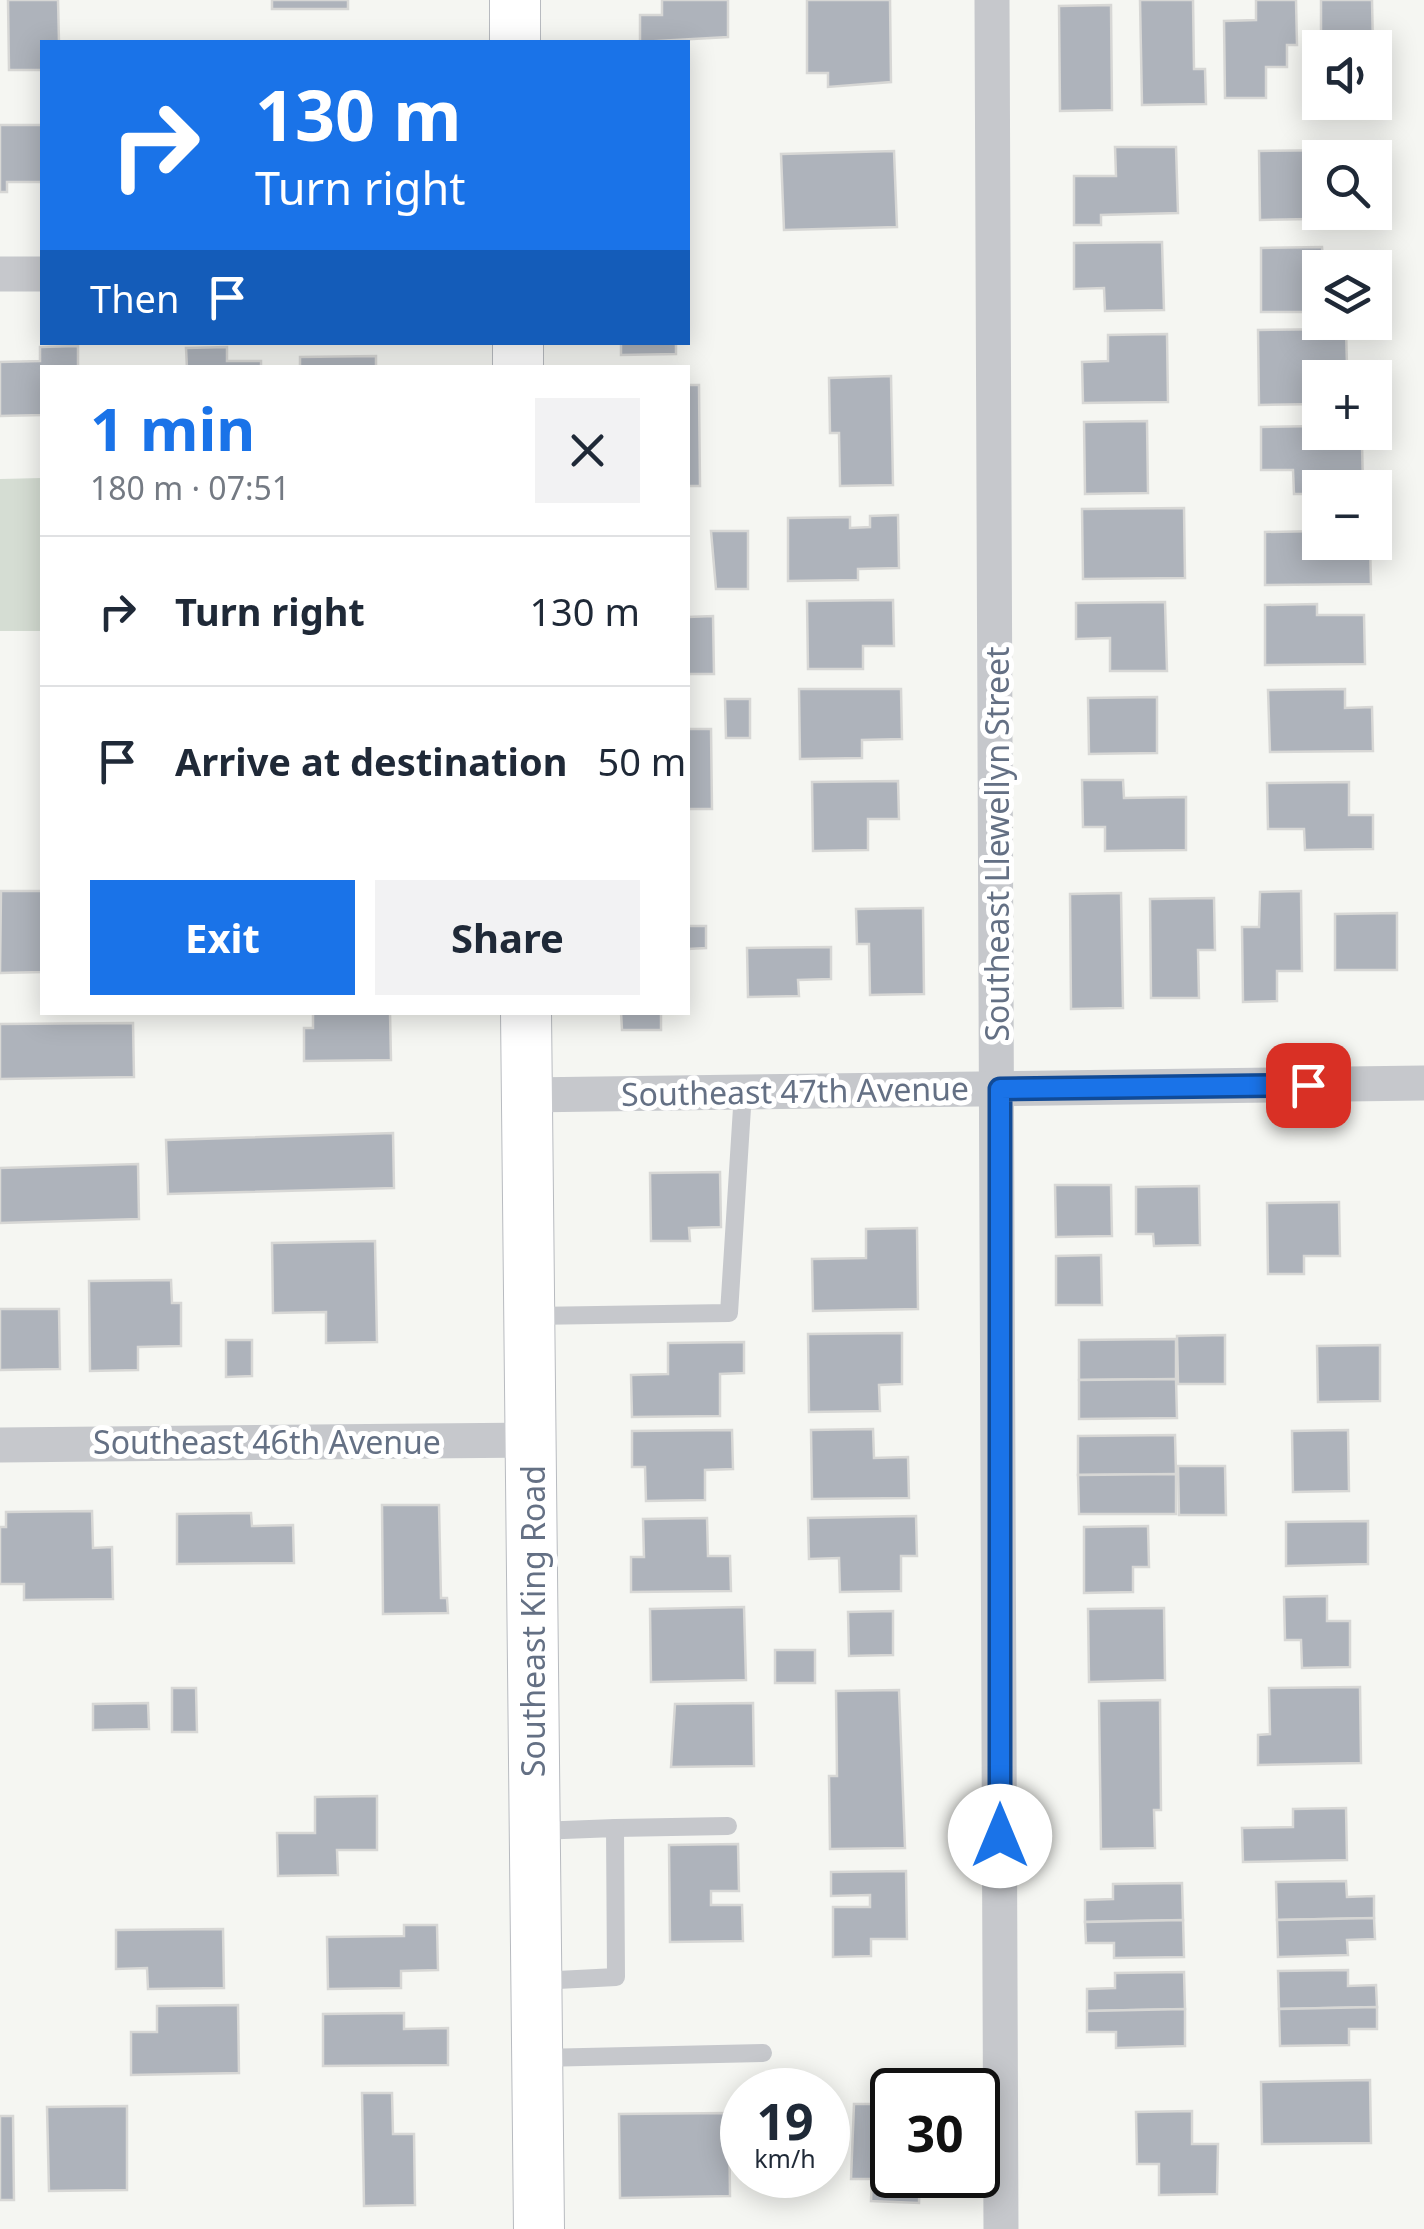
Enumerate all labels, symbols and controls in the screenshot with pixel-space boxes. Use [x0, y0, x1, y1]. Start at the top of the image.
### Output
map controls [1302, 30, 1392, 560]
button: sound [1302, 30, 1392, 120]
text: 130 m [255, 66, 462, 162]
icon: right [90, 80, 220, 210]
button: search [1302, 140, 1392, 230]
text: Turn right [255, 157, 466, 218]
button: layers [1302, 250, 1392, 340]
icon: arrive [200, 270, 255, 325]
text: Then [90, 272, 180, 324]
button: + [1302, 360, 1392, 450]
text: 1 min [90, 387, 255, 469]
button: close [535, 398, 640, 503]
text: 180 m · 07:51 [90, 466, 290, 509]
button: − [1302, 470, 1392, 560]
icon: right [90, 584, 145, 639]
text: Turn right [175, 585, 365, 637]
text: 130 m [529, 585, 640, 637]
street label: Southeast Llewellyn Street [975, 646, 1018, 1042]
icon: arrive [90, 734, 145, 789]
text: Arrive at destination [175, 735, 567, 787]
text: 50 m [597, 735, 686, 787]
button: Exit [90, 880, 355, 995]
button: Share [375, 880, 640, 995]
pin [1266, 1043, 1351, 1128]
icon: arrive [1281, 1058, 1336, 1113]
street label: Southeast 47th Avenue [621, 1066, 969, 1115]
street label: Southeast 46th Avenue [93, 1420, 441, 1463]
street label: Southeast King Road [511, 1465, 554, 1777]
position arrow [948, 1784, 1052, 1888]
speed limit sign: 30 [870, 2068, 1000, 2198]
text: 19 [756, 2087, 814, 2155]
text: km/h [754, 2141, 816, 2175]

